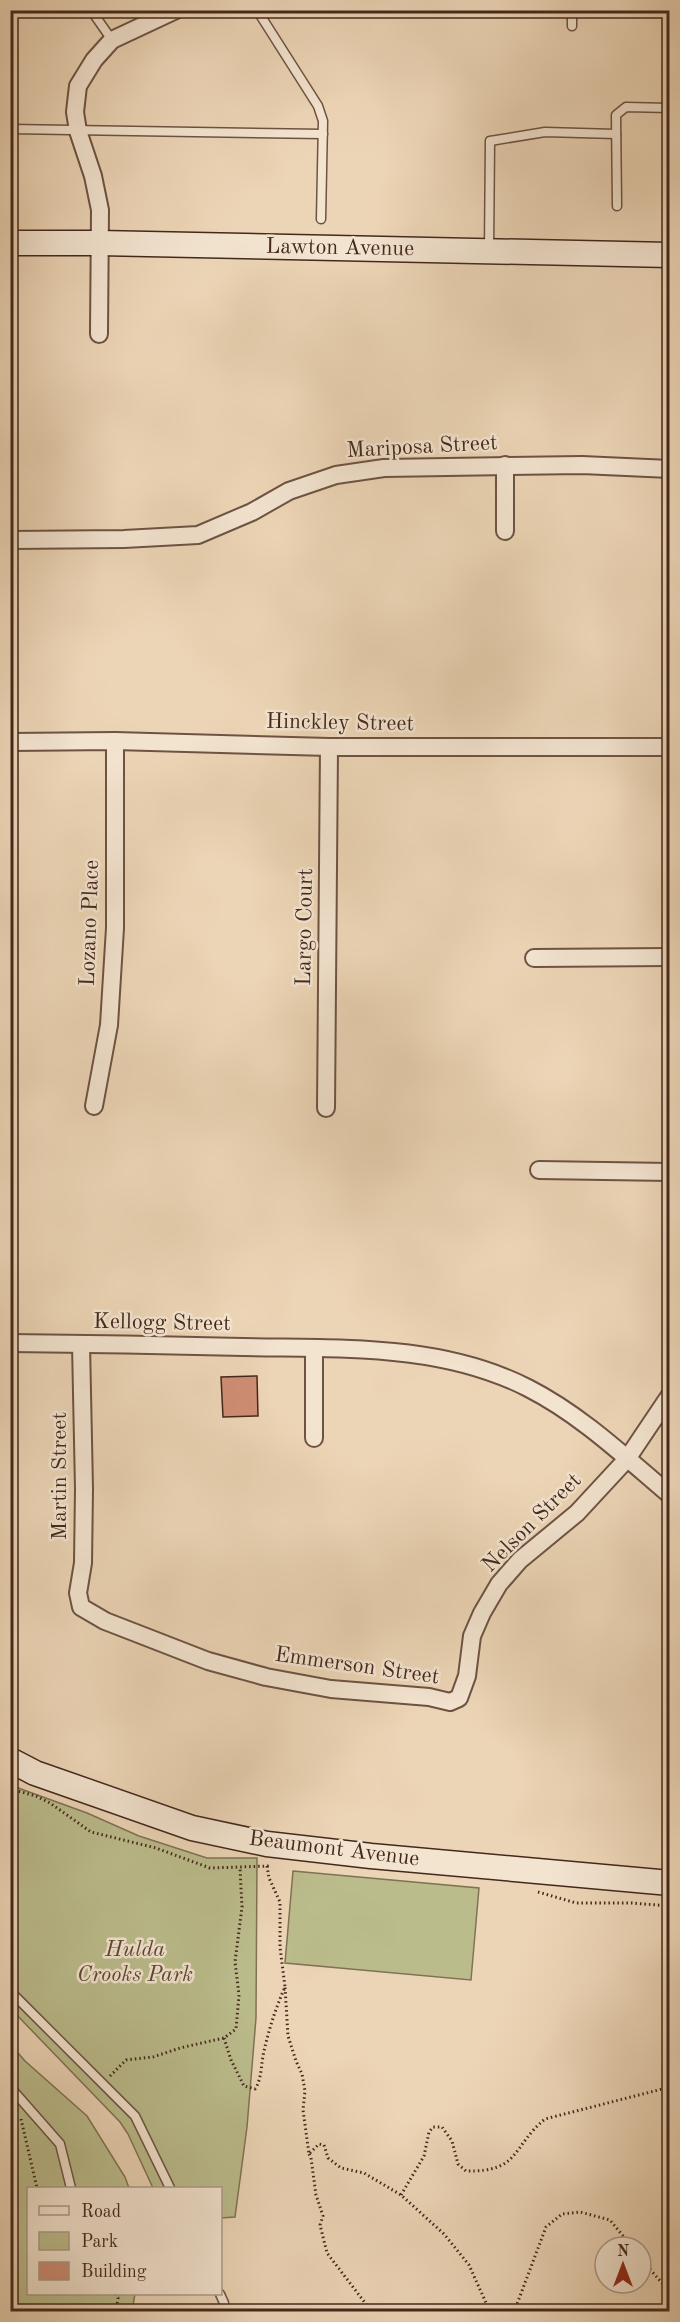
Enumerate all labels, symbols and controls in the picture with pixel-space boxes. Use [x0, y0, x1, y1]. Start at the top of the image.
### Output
street label: Lawton Avenue [265, 236, 415, 260]
street label: Mariposa Street [346, 432, 498, 462]
street label: Hinckley Street [266, 711, 414, 735]
street label: Lozano Place [77, 859, 103, 987]
street label: Largo Court [293, 868, 317, 986]
street label: Kellogg Street [93, 1311, 231, 1335]
street label: Martin Street [49, 1412, 71, 1540]
street label: Nelson Street [478, 1469, 586, 1577]
street label: Emmerson Street [273, 1644, 441, 1688]
street label: Beaumont Avenue [247, 1828, 421, 1870]
park label: Hulda Crooks Park [77, 1939, 193, 1986]
legend [27, 2187, 222, 2295]
text: Road [81, 2203, 121, 2221]
text: Park [81, 2233, 118, 2251]
north arrow [593, 2235, 653, 2295]
text: N [617, 2244, 630, 2260]
text: Building [81, 2263, 147, 2281]

